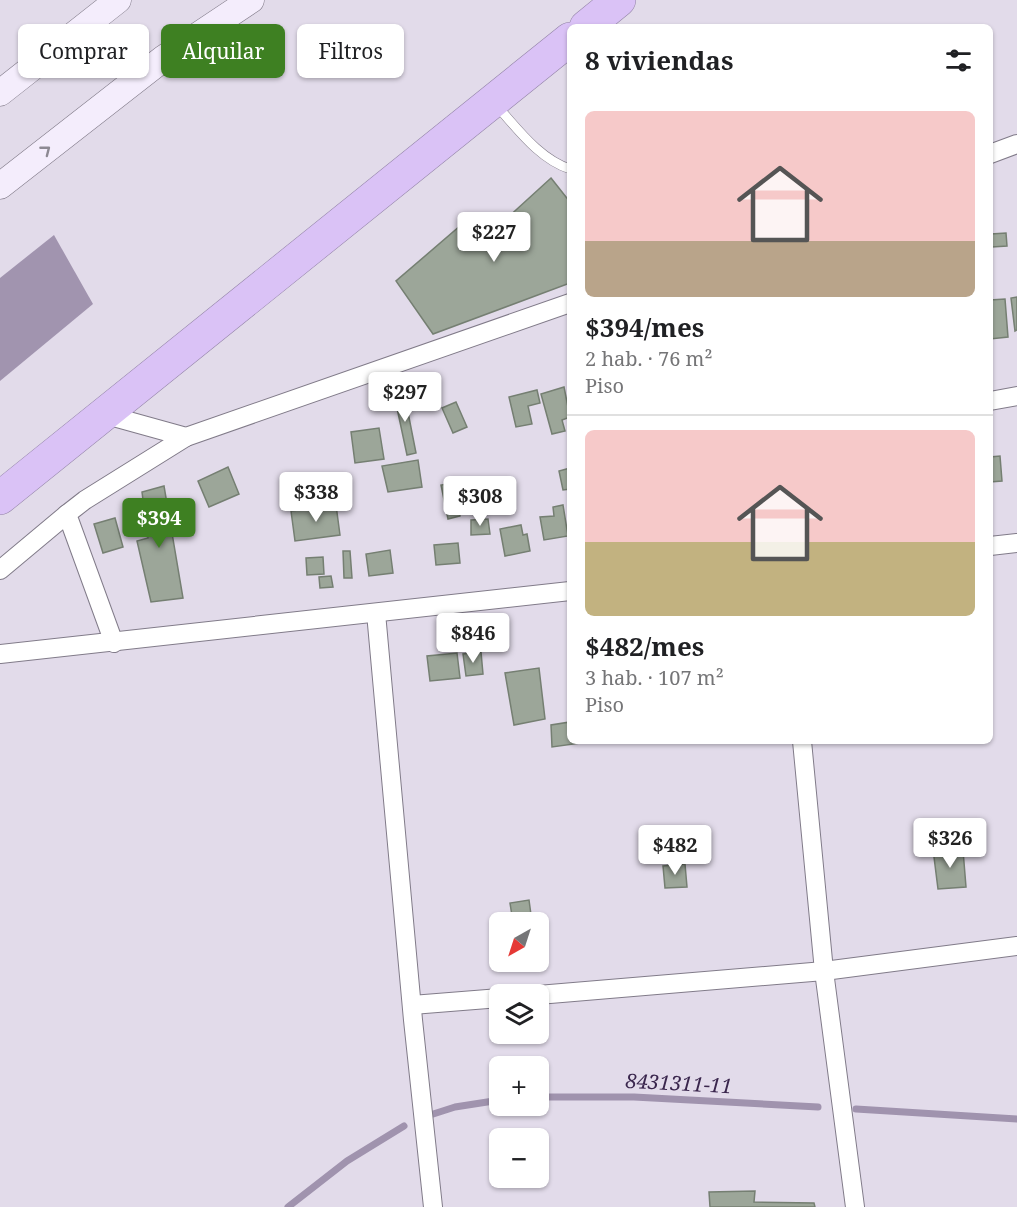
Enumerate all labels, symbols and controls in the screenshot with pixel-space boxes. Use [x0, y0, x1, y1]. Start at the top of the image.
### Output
chip: Comprar [18, 24, 149, 78]
chip: Alquilar [161, 24, 285, 78]
chip: Filtros [297, 24, 404, 78]
text: 8 viviendas [585, 42, 733, 78]
icon: filters [942, 44, 975, 77]
one-way arrow [39, 147, 50, 158]
icon: home [726, 150, 834, 258]
pin: $227 [458, 212, 530, 263]
text: $227 [471, 218, 517, 245]
text: $394/mes [585, 309, 704, 345]
text: 2 hab. · 76 m² [585, 345, 712, 372]
pin: $297 [369, 372, 441, 423]
text: Piso [585, 372, 624, 399]
text: $297 [382, 378, 428, 405]
icon: home [726, 469, 834, 577]
pin: $338 [280, 472, 352, 523]
pin: $308 [444, 476, 516, 527]
text: $338 [293, 478, 339, 505]
text: $308 [457, 482, 503, 509]
pin: $394 [123, 498, 195, 549]
text: $394 [136, 504, 182, 531]
pin: $846 [437, 613, 509, 664]
text: $846 [450, 619, 496, 646]
text: $482/mes [585, 628, 704, 664]
text: 3 hab. · 107 m² [585, 664, 724, 691]
text: Piso [585, 691, 624, 718]
pin: $326 [914, 818, 986, 869]
text: $326 [927, 824, 973, 851]
pin: $482 [639, 825, 711, 876]
text: $482 [652, 831, 698, 858]
north arrow [489, 912, 549, 972]
map controls [489, 912, 549, 1188]
button: layers [489, 984, 549, 1044]
button: + [489, 1056, 549, 1116]
water label: 8431311-11 [625, 1067, 733, 1099]
button: − [489, 1128, 549, 1188]

